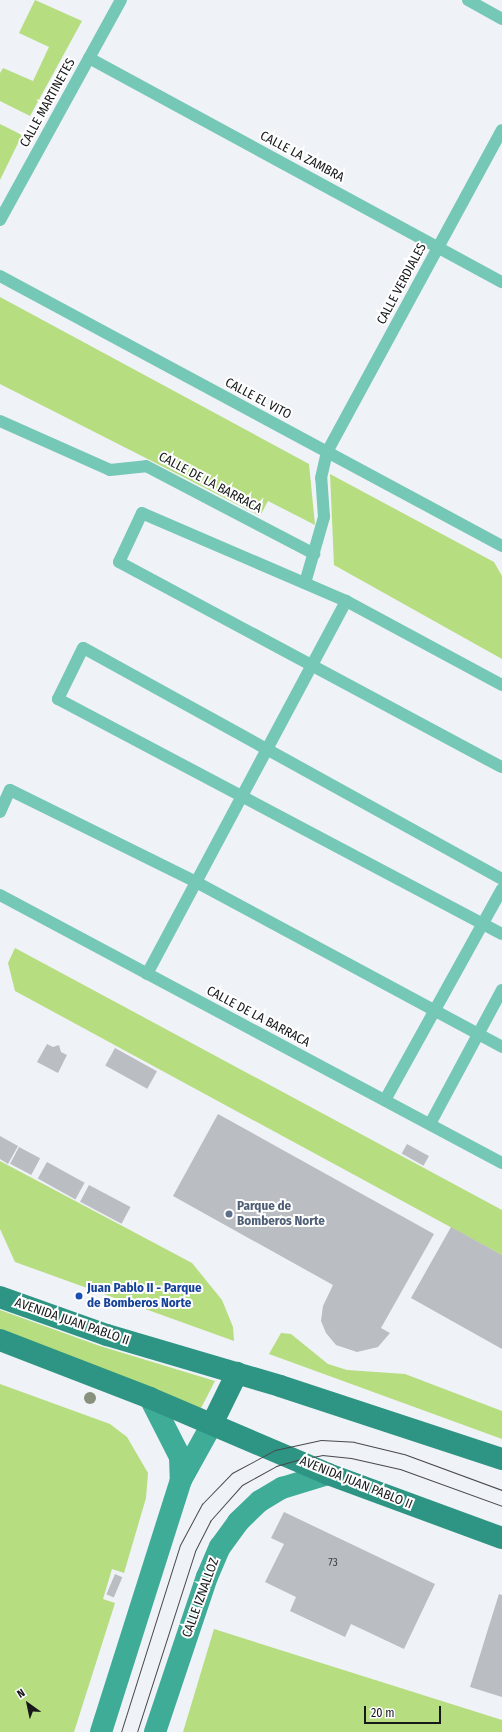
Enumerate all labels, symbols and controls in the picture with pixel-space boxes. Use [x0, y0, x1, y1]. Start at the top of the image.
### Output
street label: CALLE MARTINETES [17, 56, 79, 150]
street label: CALLE LA ZAMBRA [257, 128, 347, 186]
street label: CALLE VERDIALES [374, 241, 430, 327]
street label: CALLE EL VITO [222, 375, 294, 423]
street label: CALLE DE LA BARRACA [156, 449, 264, 517]
street label: CALLE DE LA BARRACA [204, 983, 312, 1051]
place label: Parque de Bomberos Norte [237, 1199, 325, 1230]
marker: Parque de Bomberos Norte [224, 1209, 234, 1219]
place label: Juan Pablo II - Parque de Bomberos Norte [87, 1281, 202, 1312]
marker: Juan Pablo II - Parque de Bomberos Norte [74, 1291, 84, 1301]
street label: AVENIDA JUAN PABLO II [13, 1295, 131, 1349]
street label: AVENIDA JUAN PABLO II [297, 1453, 415, 1513]
street label: CALLE IZNALLOZ [179, 1556, 223, 1640]
house number: 73 [328, 1556, 338, 1570]
north arrow [8, 1684, 48, 1724]
text: N [15, 1686, 27, 1701]
scale bar [366, 1698, 443, 1724]
text: 20 m [371, 1706, 395, 1720]

